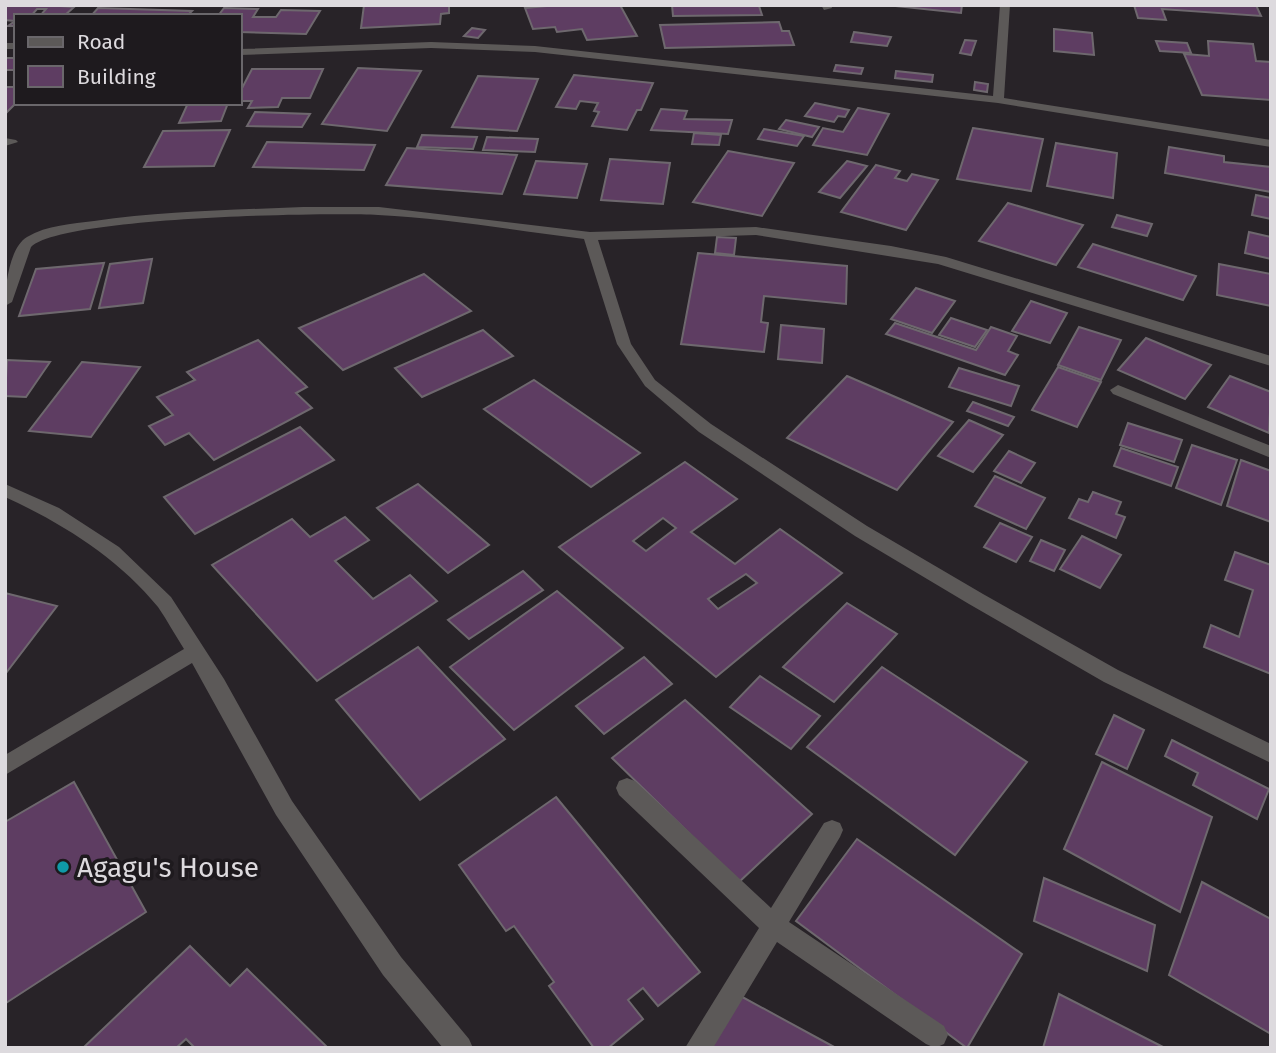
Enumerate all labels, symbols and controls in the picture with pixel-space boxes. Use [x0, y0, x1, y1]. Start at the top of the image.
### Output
legend [14, 14, 242, 105]
text: Road [77, 29, 125, 55]
text: Building [77, 64, 156, 90]
place label: Agagu's House [77, 851, 259, 884]
marker: Agagu's House [55, 859, 71, 875]

